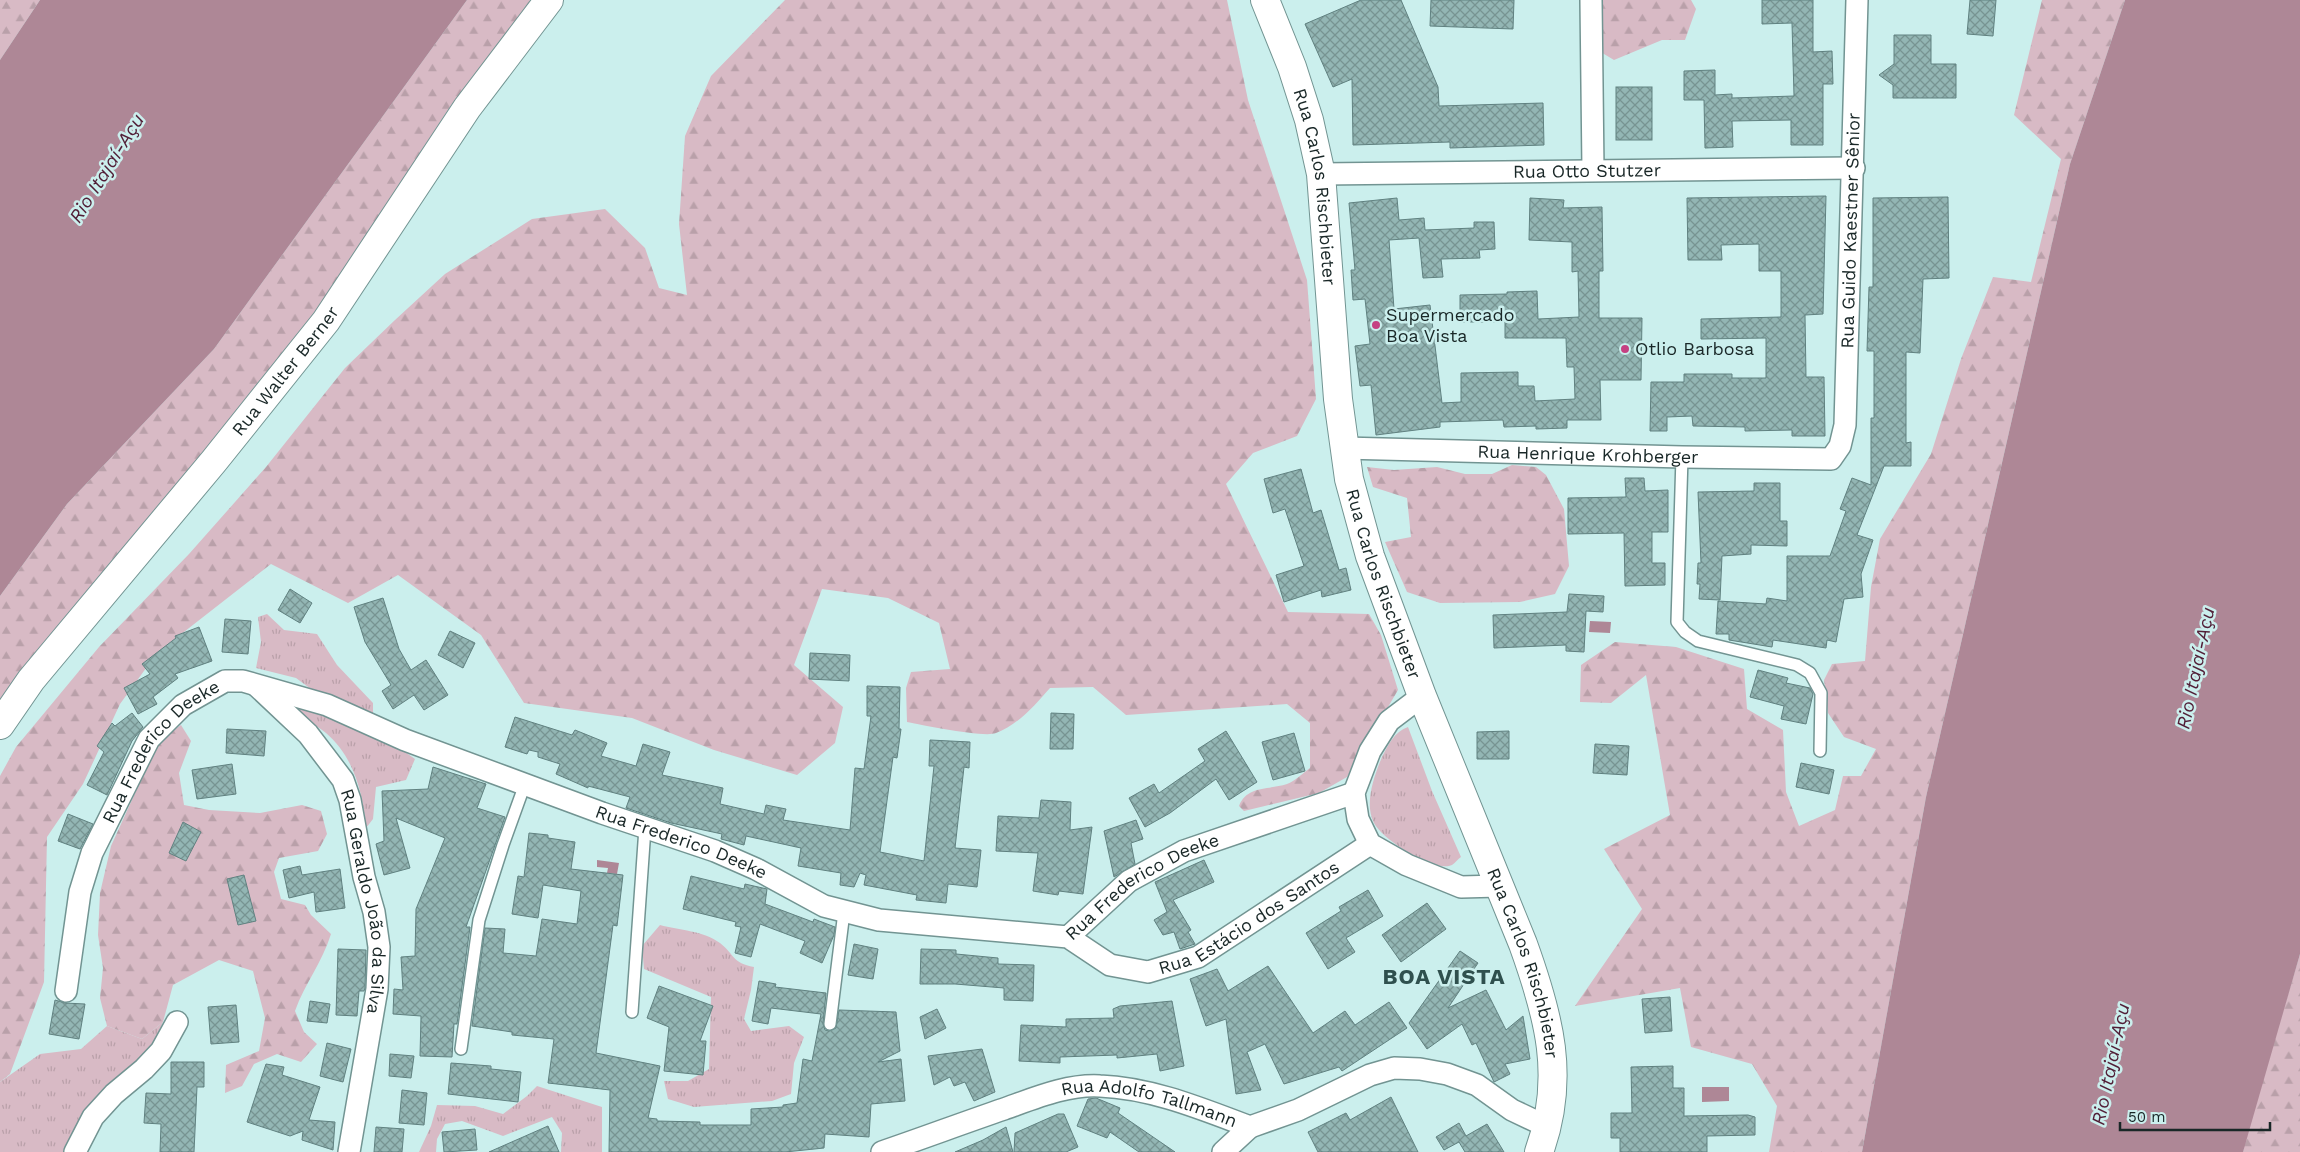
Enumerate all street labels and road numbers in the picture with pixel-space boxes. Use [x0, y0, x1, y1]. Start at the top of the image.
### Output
street label: Rua Carlos Rischbieter [1289, 85, 1340, 286]
street label: Rua Guido Kaestner Sênior [1836, 112, 1864, 349]
street label: Rua Otto Stutzer [1513, 159, 1661, 182]
street label: Rua Walter Berner [227, 302, 343, 440]
street label: Rua Henrique Krohberger [1477, 441, 1699, 467]
street label: Rua Carlos Rischbieter [1342, 486, 1426, 682]
street label: Rua Frederico Deeke [98, 675, 223, 827]
street label: Rua Geraldo João da Silva [337, 786, 390, 1016]
street label: Rua Frederico Deeke [593, 800, 771, 883]
street label: Rua Frederico Deeke [1061, 829, 1222, 944]
street label: Rua Estácio dos Santos [1156, 856, 1343, 978]
street label: Rua Carlos Rischbieter [1483, 864, 1563, 1059]
street label: Rua Adolfo Tallmann [1059, 1075, 1240, 1131]

